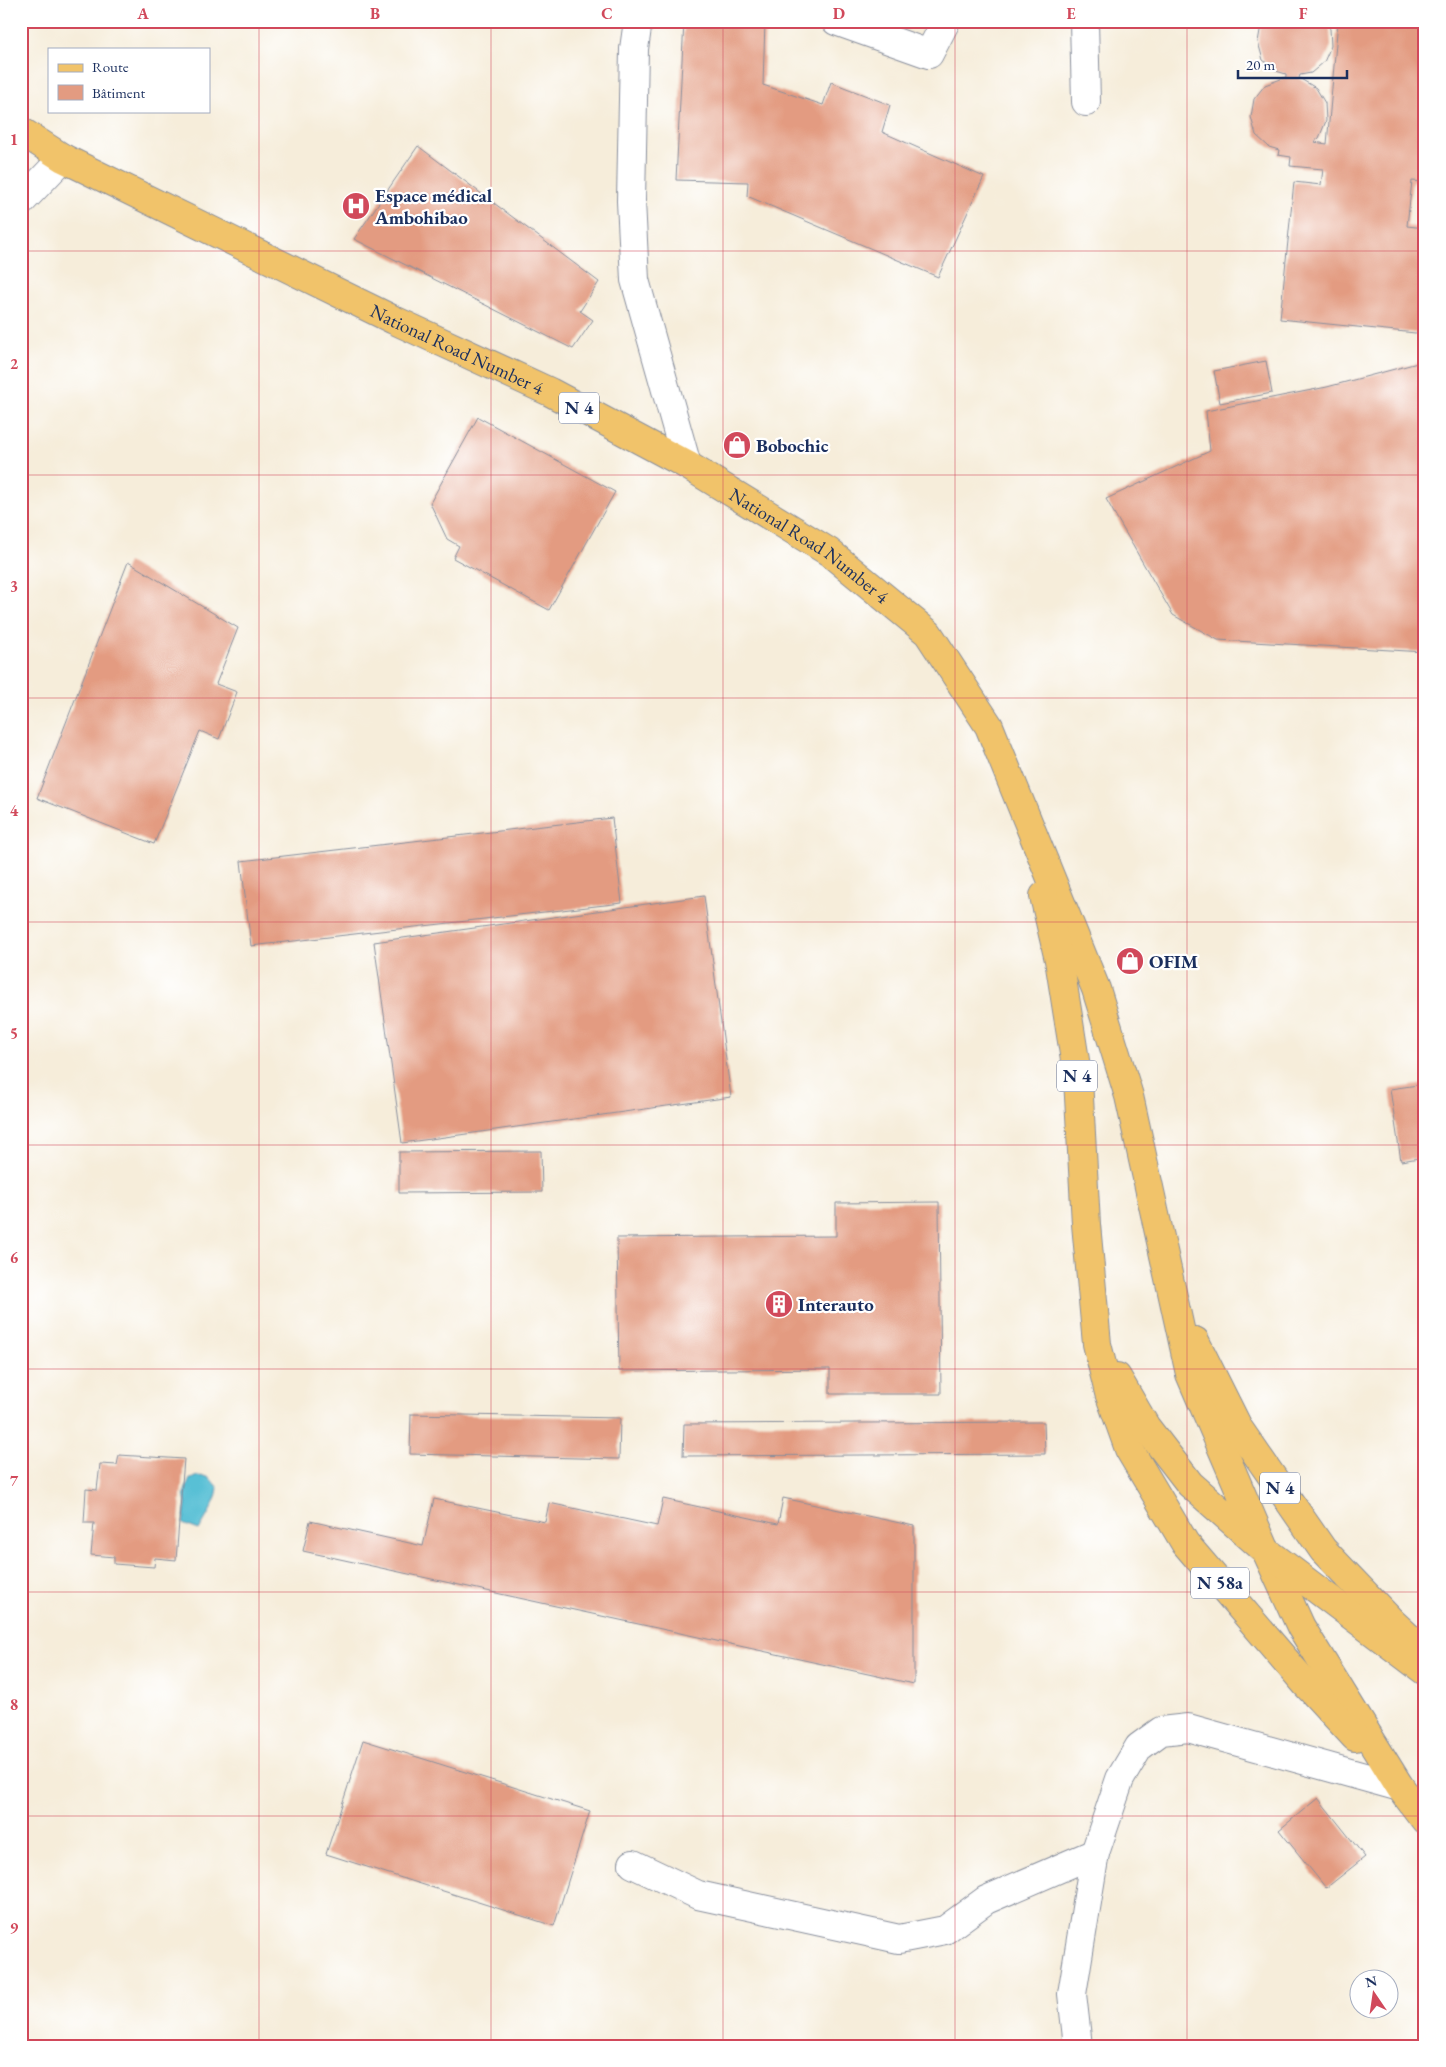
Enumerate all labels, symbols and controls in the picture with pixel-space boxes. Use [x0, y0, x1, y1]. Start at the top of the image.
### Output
text: A [136, 3, 149, 24]
text: B [370, 3, 380, 24]
text: C [601, 3, 613, 24]
text: D [833, 3, 845, 24]
text: E [1066, 3, 1076, 24]
text: F [1299, 3, 1308, 24]
legend [48, 48, 210, 112]
scale bar [1238, 48, 1347, 80]
text: 20 m [1246, 55, 1275, 74]
text: Route [92, 57, 129, 76]
text: Bâtiment [92, 83, 146, 102]
text: 1 [10, 129, 18, 150]
place label: Espace médical Ambohibao [374, 183, 493, 230]
hospital icon: Espace médical Ambohibao [341, 191, 371, 221]
street label: National Road Number 4 [366, 298, 549, 401]
text: 2 [10, 353, 19, 374]
road number: N 4 [559, 392, 599, 423]
shop icon: Bobochic [722, 430, 752, 460]
place label: Bobochic [756, 433, 829, 458]
street label: National Road Number 4 [725, 482, 895, 610]
text: 3 [10, 576, 18, 597]
text: 4 [10, 800, 19, 821]
shop icon: OFIM [1115, 946, 1145, 976]
place label: OFIM [1149, 949, 1198, 974]
text: 5 [10, 1023, 18, 1044]
road number: N 4 [1057, 1060, 1097, 1092]
text: 6 [10, 1247, 19, 1268]
building icon: Interauto [764, 1289, 794, 1319]
place label: Interauto [798, 1292, 874, 1317]
text: 7 [10, 1470, 19, 1491]
road number: N 4 [1260, 1472, 1300, 1504]
road number: N 58a [1191, 1568, 1249, 1599]
text: 8 [10, 1694, 18, 1715]
text: 9 [10, 1917, 19, 1938]
north arrow [1348, 1970, 1398, 2020]
text: N [1364, 1971, 1379, 1991]

